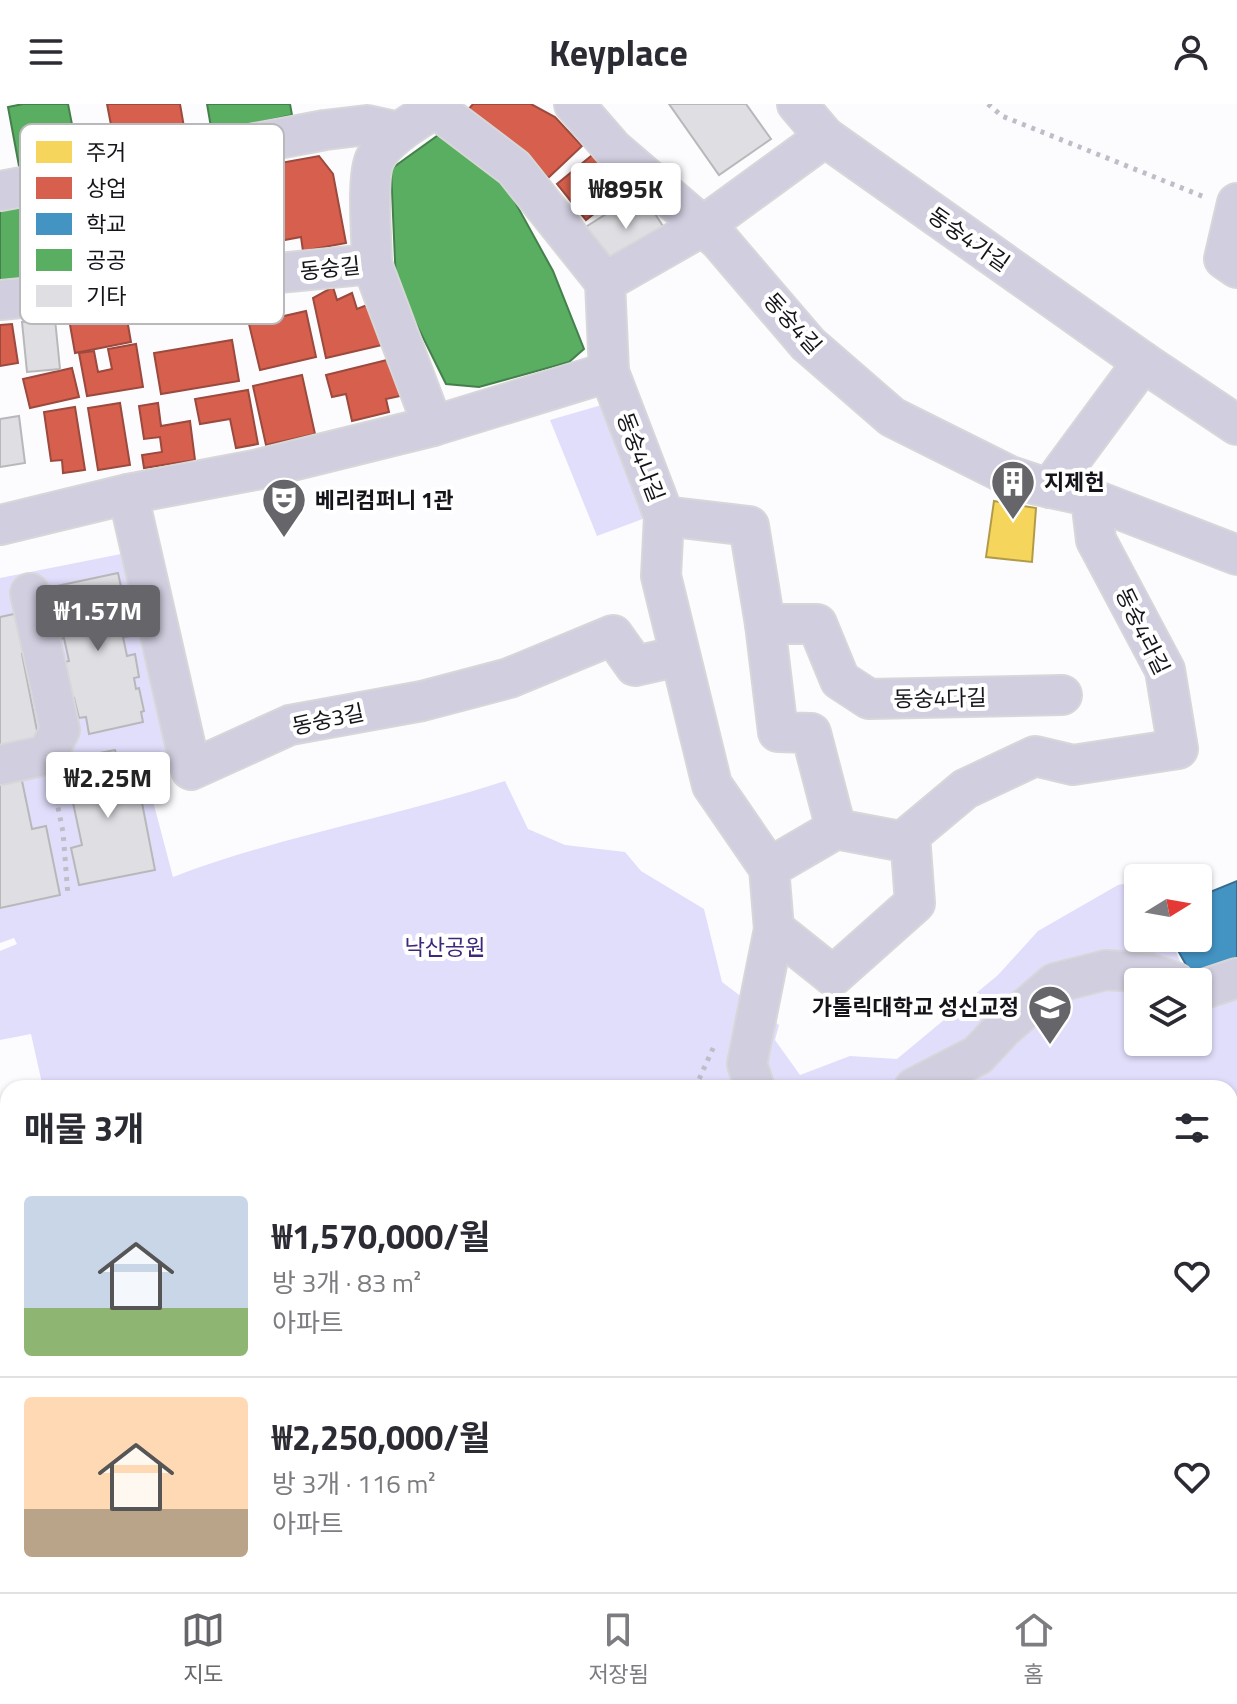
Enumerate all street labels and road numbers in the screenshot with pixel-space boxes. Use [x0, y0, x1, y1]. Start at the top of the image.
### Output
street label: 동숭4가길 [921, 198, 1017, 280]
street label: 동숭길 [298, 248, 362, 288]
street label: 동숭4길 [756, 284, 830, 362]
street label: 동숭4나길 [608, 407, 674, 507]
street label: 동숭4라길 [1107, 582, 1179, 680]
street label: 동숭4다길 [893, 680, 987, 716]
street label: 동숭3길 [289, 695, 367, 743]

